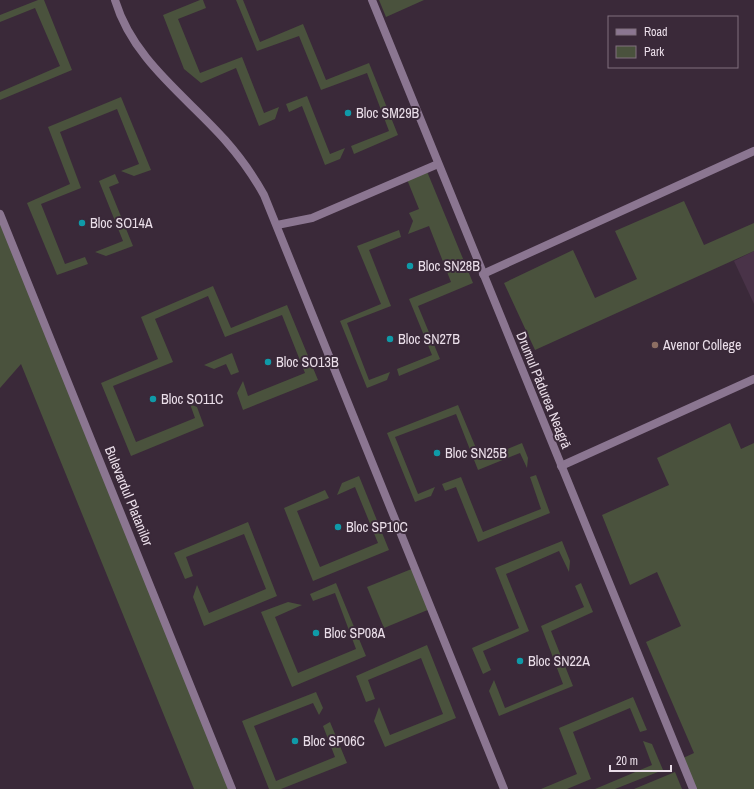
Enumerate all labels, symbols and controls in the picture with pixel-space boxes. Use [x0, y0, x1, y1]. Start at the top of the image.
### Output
legend [608, 16, 738, 68]
text: Road [644, 24, 668, 40]
text: Park [644, 44, 664, 60]
place label: Bloc SM29B [356, 104, 420, 122]
marker: Bloc SM29B [343, 108, 353, 118]
place label: Bloc SO14A [90, 214, 153, 232]
marker: Bloc SO14A [77, 218, 87, 228]
place label: Bloc SN28B [418, 257, 480, 275]
marker: Bloc SN28B [405, 261, 415, 271]
street label: Drumul Pădurea Neagră [512, 329, 576, 452]
place label: Bloc SN27B [398, 330, 460, 348]
marker: Bloc SN27B [385, 334, 395, 344]
place label: Avenor College [662, 336, 741, 354]
marker: Avenor College [650, 340, 660, 350]
place label: Bloc SO13B [276, 353, 339, 371]
marker: Bloc SO13B [263, 357, 273, 367]
place label: Bloc SO11C [161, 390, 223, 408]
marker: Bloc SO11C [148, 394, 158, 404]
street label: Bulevardul Platanilor [101, 444, 157, 549]
place label: Bloc SN25B [445, 444, 507, 462]
marker: Bloc SN25B [432, 448, 442, 458]
place label: Bloc SP10C [346, 518, 408, 536]
marker: Bloc SP10C [333, 522, 343, 532]
place label: Bloc SP08A [324, 624, 386, 642]
marker: Bloc SP08A [311, 628, 321, 638]
place label: Bloc SN22A [528, 652, 590, 670]
marker: Bloc SN22A [515, 656, 525, 666]
place label: Bloc SP06C [303, 732, 365, 750]
marker: Bloc SP06C [290, 736, 300, 746]
scale bar [610, 747, 671, 773]
text: 20 m [616, 753, 638, 769]

